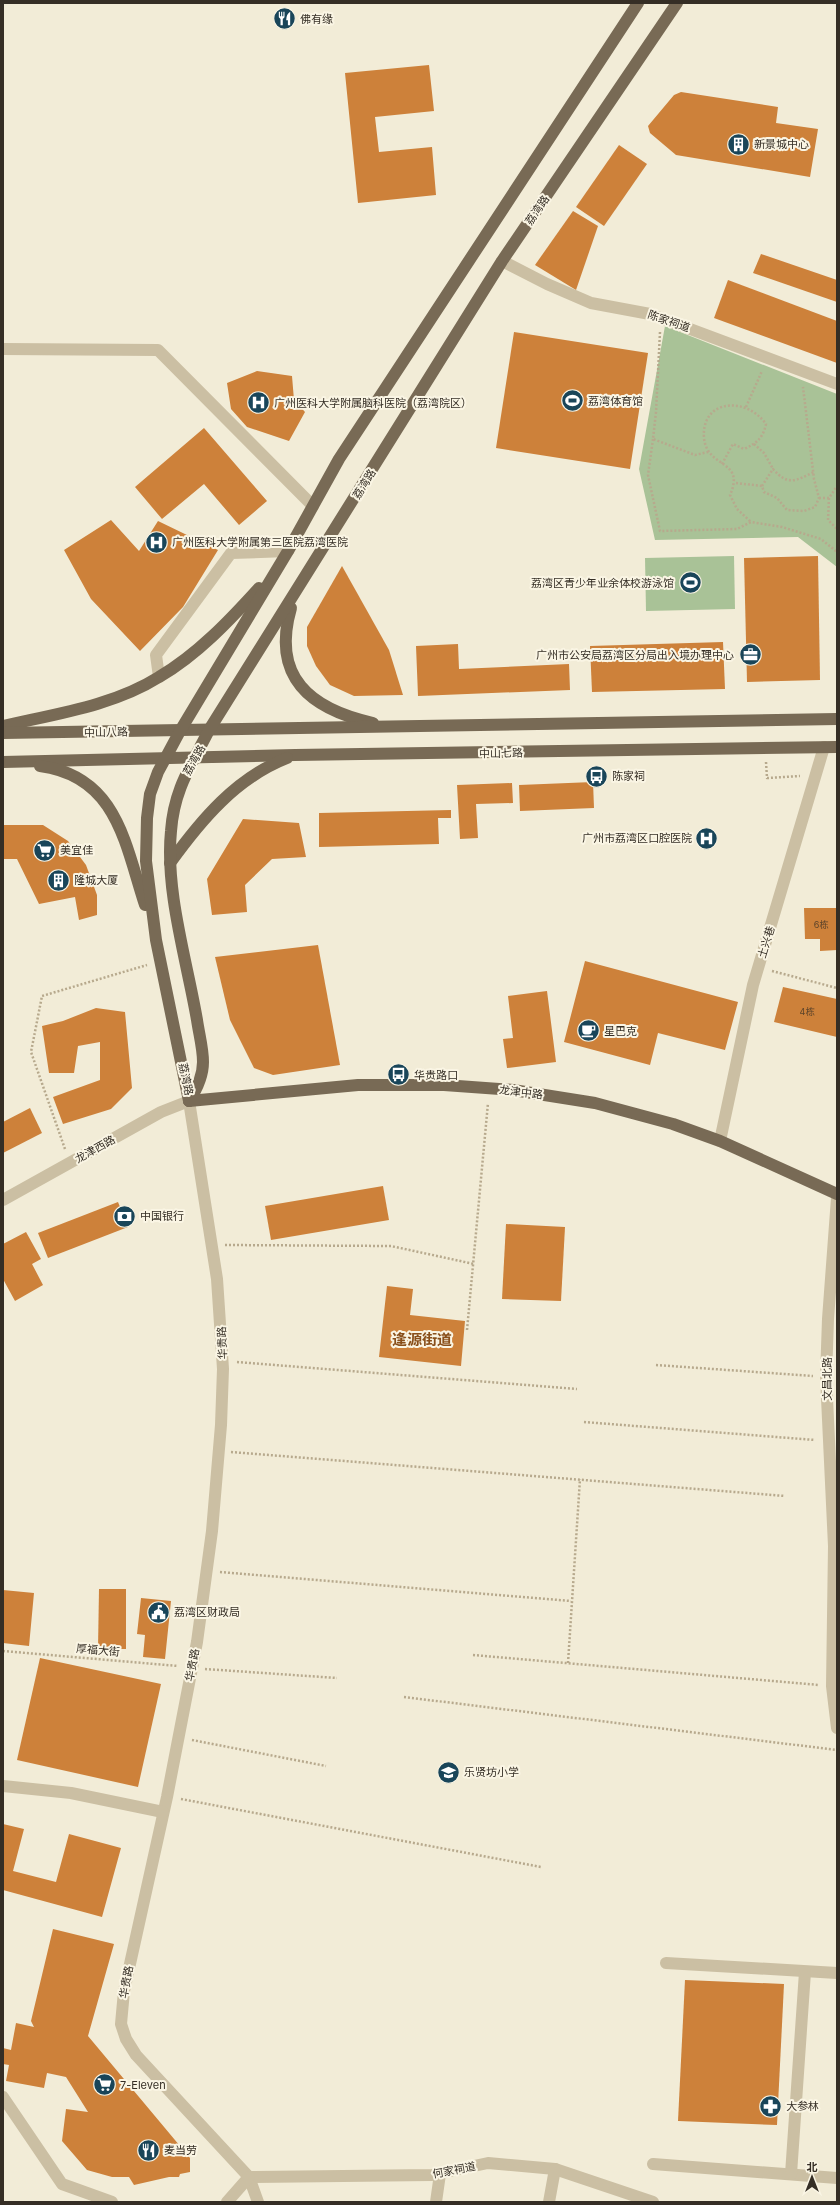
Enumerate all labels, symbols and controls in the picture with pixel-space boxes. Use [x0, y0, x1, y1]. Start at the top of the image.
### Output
restaurant icon: 佛有缘 [271, 6, 297, 32]
place label: 佛有缘 [300, 12, 333, 26]
building icon: 新景城中心 [726, 131, 752, 157]
place label: 新景城中心 [754, 137, 809, 151]
street label: 荔湾路 [522, 192, 552, 228]
street label: 陈家祠道 [646, 307, 692, 335]
sports icon: 荔湾体育馆 [559, 388, 585, 414]
hospital icon: 广州医科大学附属脑科医院（荔湾院区） [246, 390, 272, 416]
place label: 荔湾体育馆 [588, 394, 643, 408]
place label: 广州医科大学附属脑科医院（荔湾院区） [274, 396, 472, 410]
street label: 荔湾路 [349, 466, 379, 502]
hospital icon: 广州医科大学附属第三医院荔湾医院 [144, 529, 170, 555]
place label: 广州医科大学附属第三医院荔湾医院 [172, 535, 348, 549]
sports icon: 荔湾区青少年业余体校游泳馆 [677, 570, 703, 596]
place label: 荔湾区青少年业余体校游泳馆 [531, 576, 674, 590]
office icon: 广州市公安局荔湾区分局出入境办理中心 [737, 642, 763, 668]
place label: 广州市公安局荔湾区分局出入境办理中心 [536, 648, 734, 662]
street label: 中山八路 [84, 725, 128, 739]
street label: 荔湾路 [180, 742, 208, 778]
street label: 中山七路 [479, 746, 523, 760]
bus stop icon: 陈家祠 [583, 763, 609, 789]
place label: 陈家祠 [612, 769, 645, 783]
hospital icon: 广州市荔湾区口腔医院 [694, 825, 720, 851]
place label: 广州市荔湾区口腔医院 [582, 831, 692, 845]
supermarket icon: 美宜佳 [31, 837, 57, 863]
place label: 美宜佳 [60, 843, 93, 857]
building icon: 隆城大厦 [46, 867, 72, 893]
place label: 隆城大厦 [74, 873, 118, 887]
house number: 6栋 [814, 919, 828, 930]
street label: 土兴巷 [754, 924, 778, 960]
house number: 4栋 [800, 1006, 814, 1017]
cafe icon: 星巴克 [575, 1018, 601, 1044]
place label: 星巴克 [604, 1024, 637, 1038]
street label: 荔湾路 [176, 1061, 196, 1097]
bus stop icon: 华贵路口 [386, 1062, 412, 1088]
place label: 华贵路口 [414, 1068, 458, 1082]
street label: 龙津中路 [498, 1082, 544, 1102]
street label: 龙津西路 [72, 1132, 118, 1166]
bank icon: 中国银行 [112, 1203, 138, 1229]
place label: 中国银行 [140, 1209, 184, 1223]
street label: 华贵路 [214, 1326, 230, 1360]
district label: 逢源街道 [392, 1330, 452, 1349]
street label: 文昌北路 [820, 1357, 834, 1401]
public building icon: 荔湾区财政局 [145, 1599, 171, 1625]
place label: 荔湾区财政局 [174, 1605, 240, 1619]
street label: 厚福大街 [75, 1641, 121, 1659]
street label: 华贵路 [182, 1647, 202, 1683]
school or university icon: 乐贤坊小学 [435, 1759, 461, 1785]
place label: 乐贤坊小学 [464, 1765, 519, 1779]
street label: 华贵路 [116, 1965, 136, 1999]
supermarket icon: 7-Eleven [92, 2072, 118, 2098]
place label: 7-Eleven [120, 2078, 166, 2092]
pharmacy icon: 大参林 [758, 2093, 784, 2119]
place label: 大参林 [786, 2099, 819, 2113]
restaurant icon: 麦当劳 [136, 2137, 162, 2163]
place label: 麦当劳 [164, 2143, 197, 2157]
north arrow [792, 2157, 832, 2197]
street label: 何家祠道 [431, 2159, 477, 2181]
text: 北 [807, 2160, 818, 2174]

